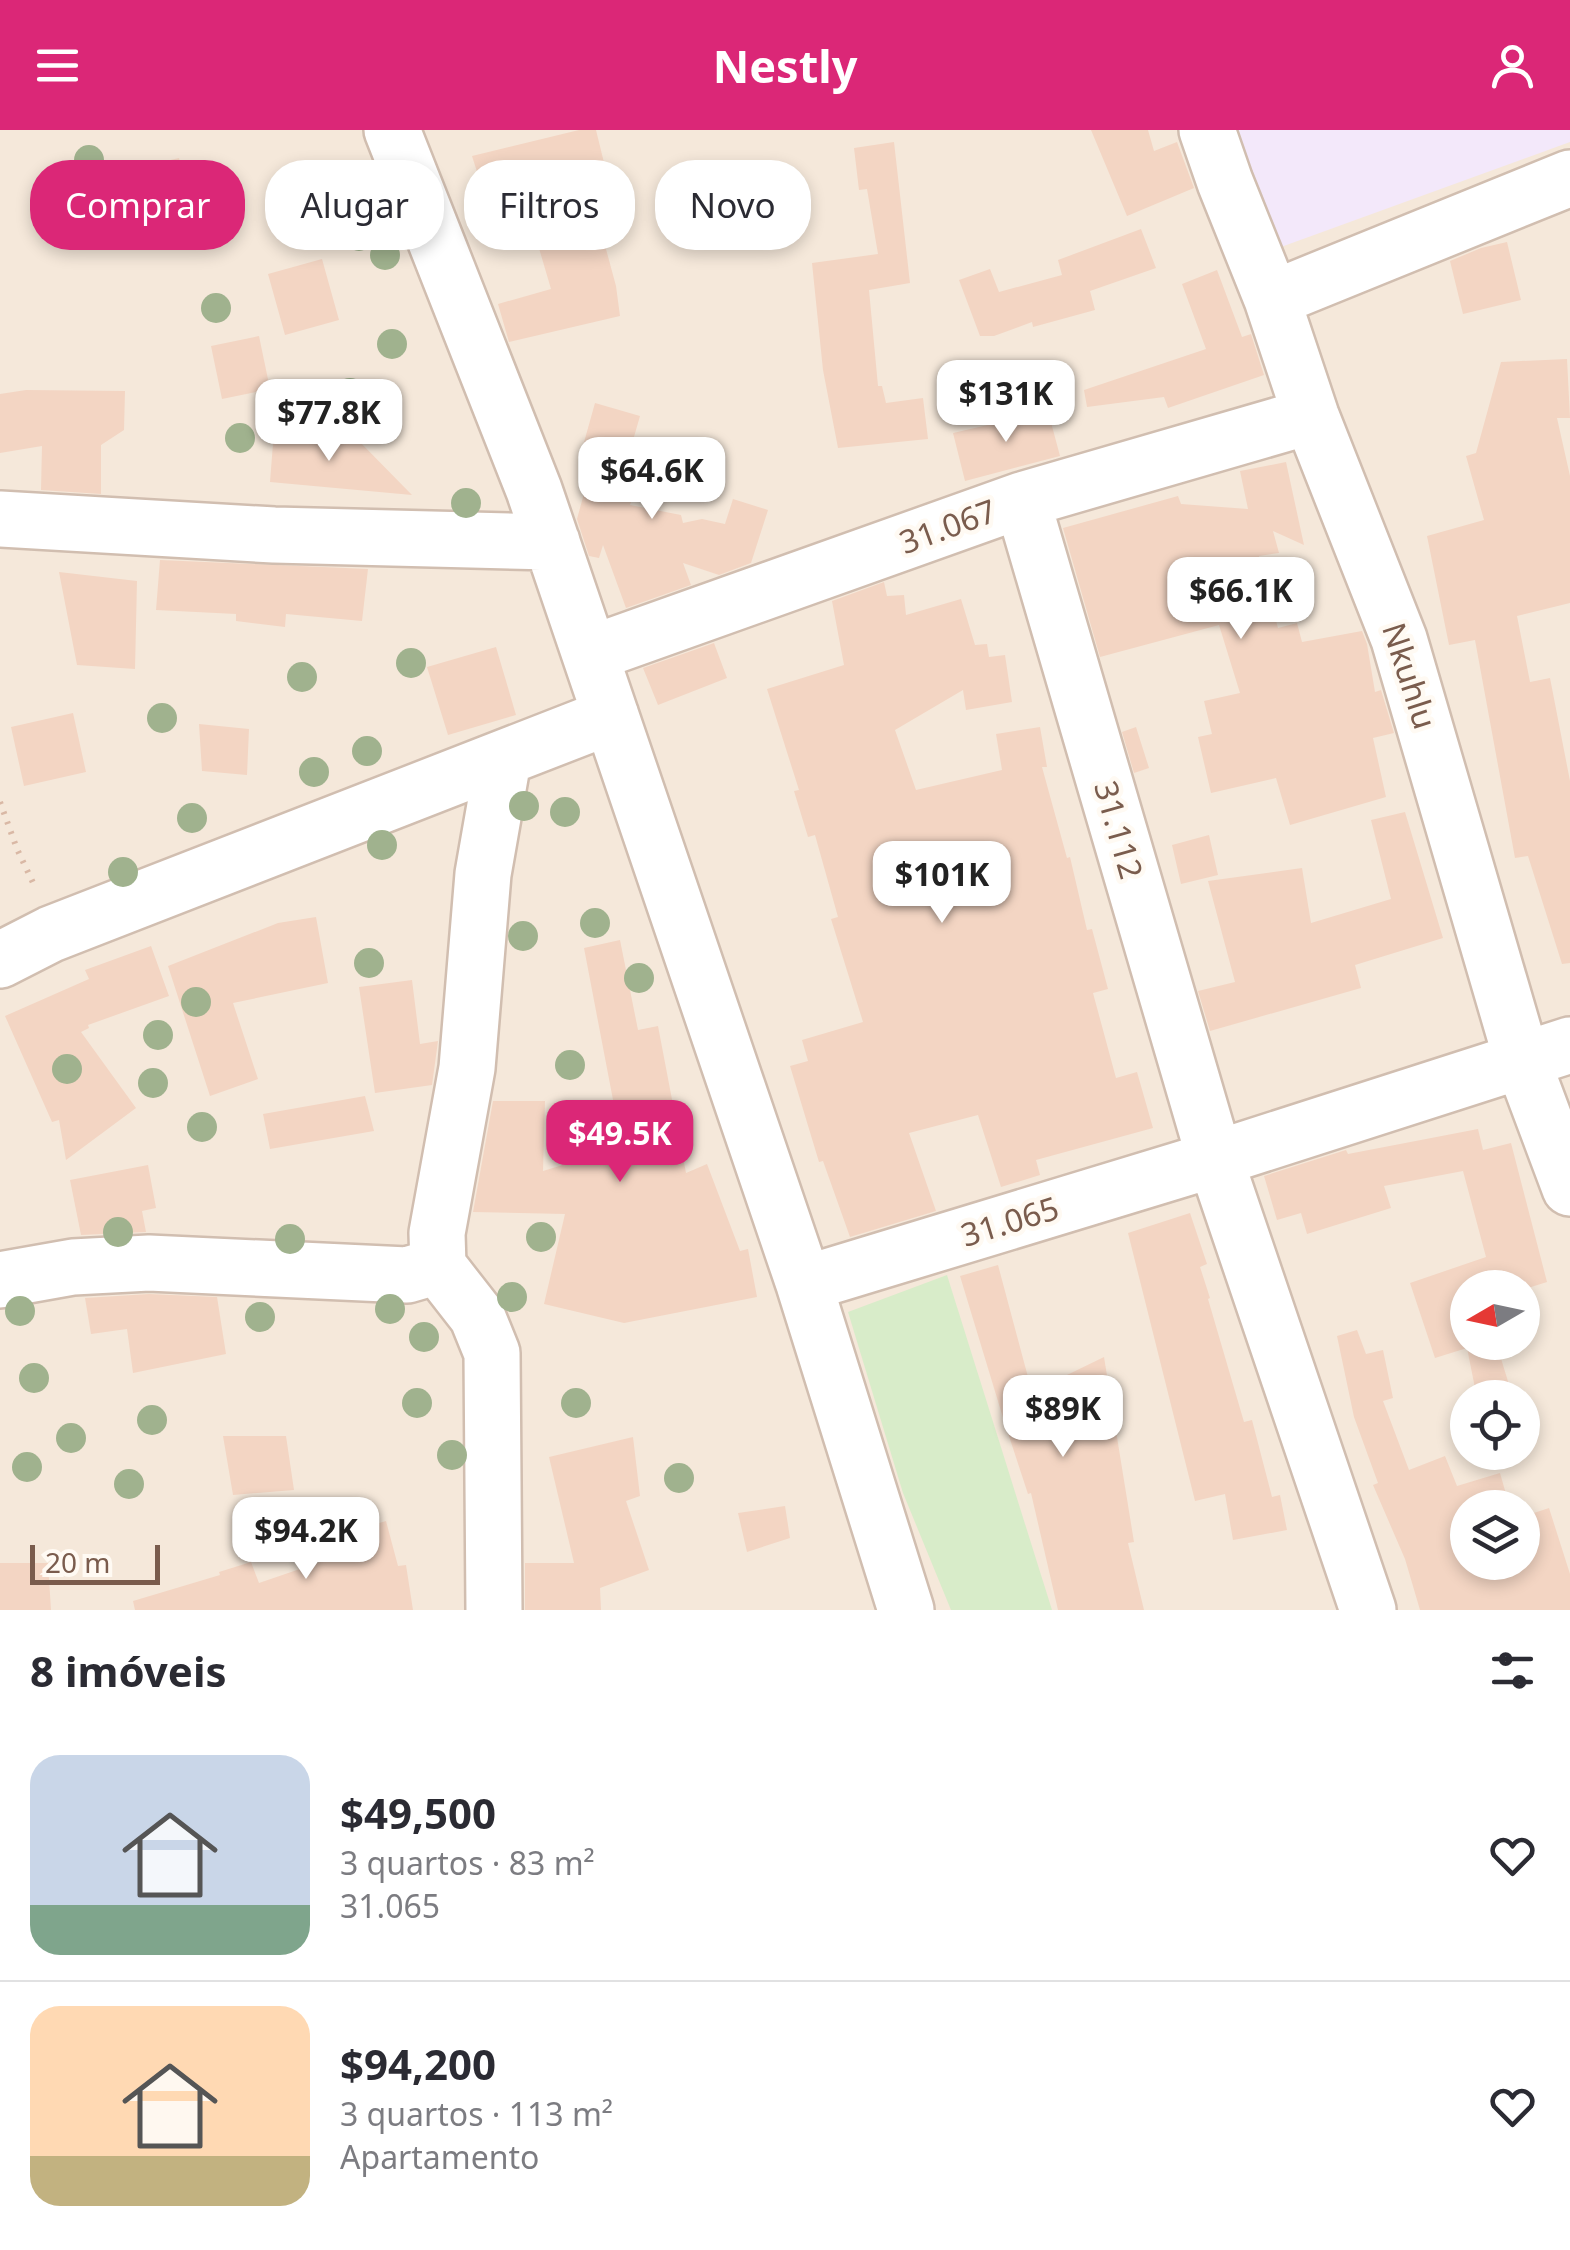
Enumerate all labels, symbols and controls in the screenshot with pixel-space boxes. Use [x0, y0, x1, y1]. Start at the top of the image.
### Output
text: Nestly [713, 35, 857, 96]
icon: menu [30, 38, 85, 93]
icon: person [1485, 38, 1540, 93]
chip: Comprar [30, 160, 245, 250]
chip: Alugar [265, 160, 444, 250]
chip: Filtros [464, 160, 635, 250]
chip: Novo [655, 160, 811, 250]
pin: $131K [936, 360, 1076, 445]
text: $131K [959, 371, 1053, 414]
pin: $77.8K [248, 379, 410, 464]
text: $77.8K [277, 390, 381, 433]
pin: $64.6K [571, 437, 733, 522]
text: $64.6K [600, 448, 704, 491]
street label: 31.067 [893, 488, 1002, 563]
pin: $66.1K [1160, 557, 1322, 642]
text: $66.1K [1189, 568, 1293, 611]
street label: Nkuhlu [1373, 617, 1448, 734]
street label: 31.112 [1085, 776, 1154, 884]
pin: $101K [872, 841, 1012, 926]
text: $101K [895, 852, 989, 895]
pin: $49.5K [539, 1100, 701, 1185]
text: $49.5K [568, 1111, 672, 1154]
street label: 31.065 [955, 1185, 1064, 1256]
north arrow [1450, 1270, 1540, 1360]
map controls [1450, 1270, 1540, 1580]
pin: $89K [1004, 1375, 1122, 1460]
button: locate [1450, 1380, 1540, 1470]
text: $89K [1025, 1386, 1101, 1429]
button: layers [1450, 1490, 1540, 1580]
pin: $94.2K [225, 1497, 387, 1582]
text: $94.2K [254, 1508, 358, 1551]
scale bar [30, 1540, 160, 1584]
text: 20 m [45, 1543, 111, 1581]
text: 8 imóveis [30, 1642, 227, 1699]
icon: filters [1485, 1643, 1540, 1698]
text: $49,500 [340, 1784, 496, 1841]
icon: home [110, 1795, 230, 1915]
icon: heart [1485, 1828, 1540, 1883]
text: 3 quartos · 83 m² [340, 1841, 595, 1884]
text: 31.065 [340, 1884, 440, 1927]
text: $94,200 [340, 2035, 496, 2092]
icon: home [110, 2046, 230, 2166]
icon: heart [1485, 2079, 1540, 2134]
text: 3 quartos · 113 m² [340, 2092, 613, 2135]
text: Apartamento [340, 2135, 539, 2178]

